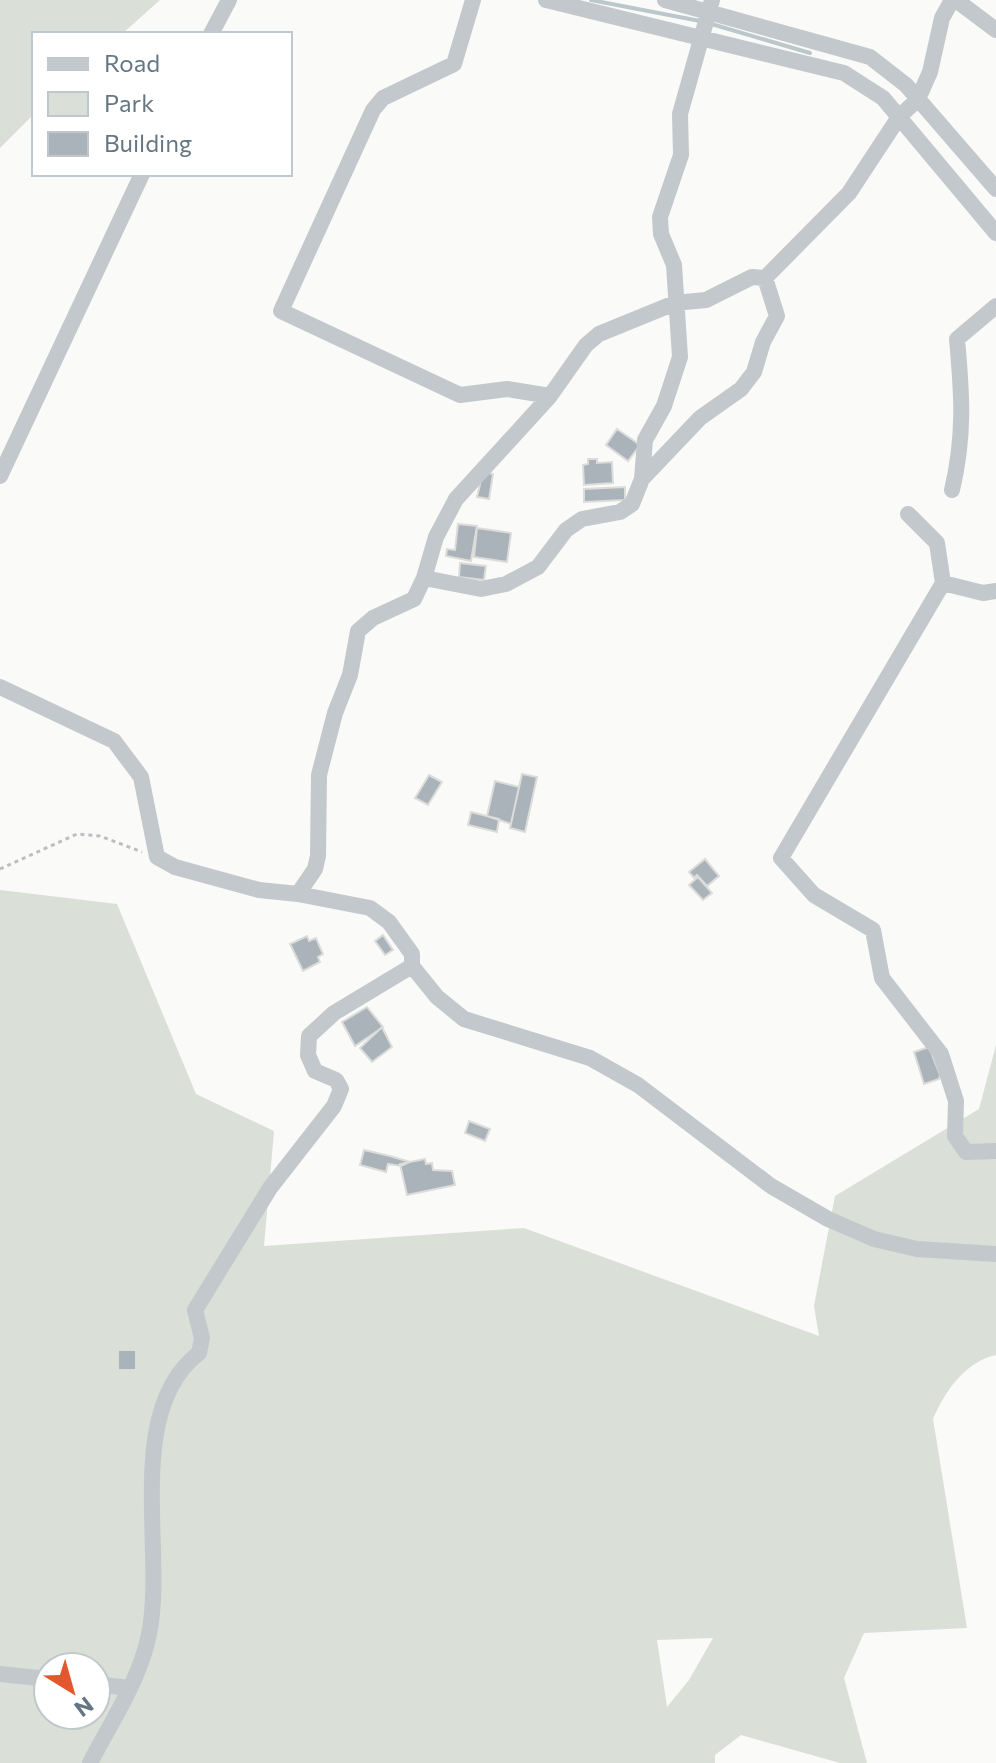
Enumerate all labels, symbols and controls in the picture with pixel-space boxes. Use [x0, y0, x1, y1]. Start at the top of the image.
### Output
legend [32, 32, 292, 176]
text: Road [104, 48, 160, 77]
text: Park [104, 88, 154, 117]
text: Building [104, 128, 192, 157]
north arrow [32, 1651, 112, 1731]
text: N [70, 1692, 99, 1723]

